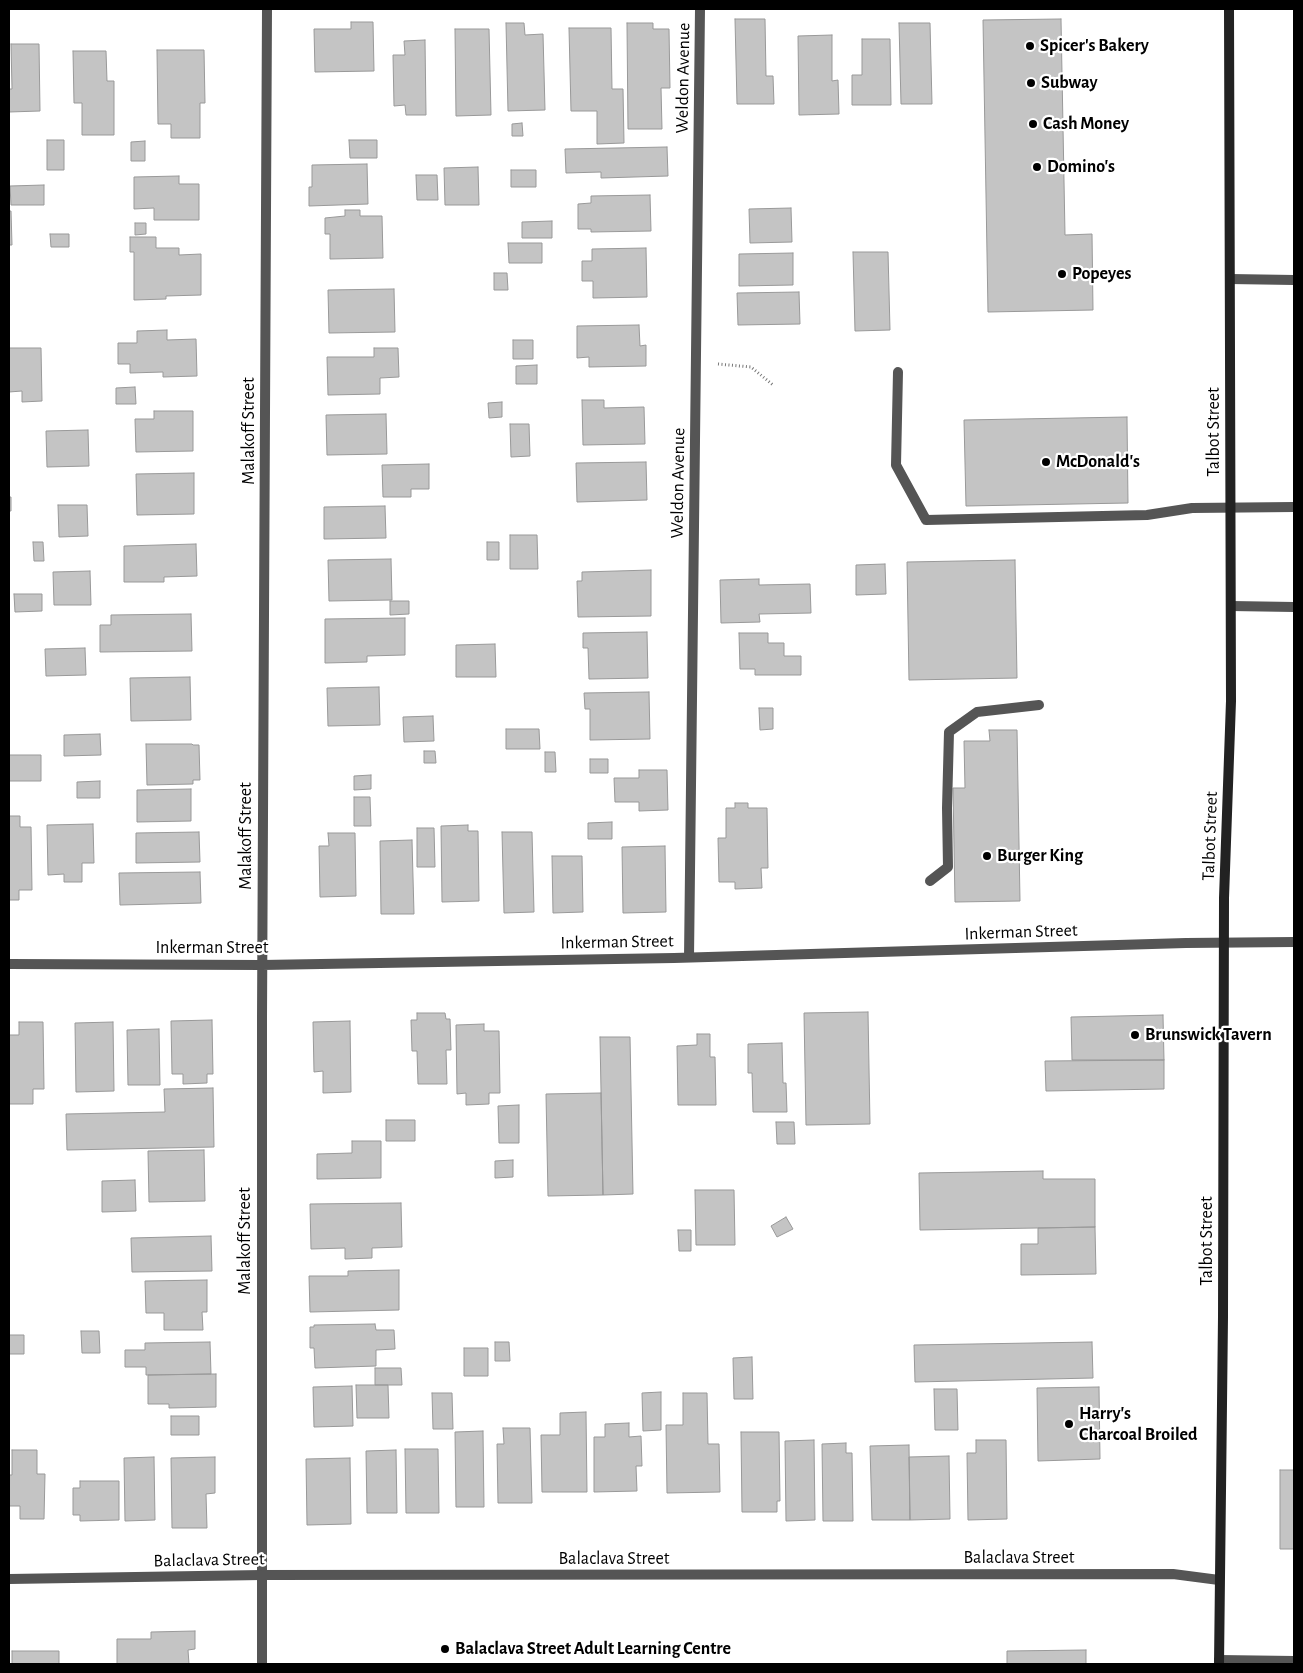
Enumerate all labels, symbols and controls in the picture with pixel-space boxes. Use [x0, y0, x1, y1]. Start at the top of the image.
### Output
street label: Weldon Avenue [671, 22, 695, 134]
place label: Spicer's Bakery [1040, 35, 1149, 57]
marker: Spicer's Bakery [1024, 40, 1036, 52]
place label: Subway [1041, 72, 1097, 94]
marker: Subway [1025, 77, 1037, 89]
place label: Cash Money [1043, 113, 1129, 135]
marker: Cash Money [1027, 118, 1039, 130]
place label: Domino's [1047, 156, 1115, 178]
marker: Domino's [1031, 161, 1043, 173]
place label: Popeyes [1072, 263, 1131, 285]
marker: Popeyes [1056, 268, 1068, 280]
street label: Malakoff Street [238, 377, 260, 485]
street label: Talbot Street [1203, 387, 1225, 477]
street label: Weldon Avenue [666, 427, 690, 539]
place label: McDonald's [1056, 451, 1140, 473]
marker: McDonald's [1040, 456, 1052, 468]
street label: Malakoff Street [235, 782, 257, 890]
street label: Talbot Street [1198, 791, 1222, 881]
place label: Burger King [997, 845, 1083, 867]
marker: Burger King [981, 850, 993, 862]
street label: Inkerman Street [964, 919, 1078, 945]
street label: Inkerman Street [560, 930, 674, 954]
street label: Inkerman Street [155, 937, 269, 959]
place label: Brunswick Tavern [1145, 1024, 1272, 1046]
marker: Brunswick Tavern [1129, 1029, 1141, 1041]
street label: Malakoff Street [234, 1187, 256, 1295]
street label: Talbot Street [1196, 1196, 1218, 1286]
place label: Harry's Charcoal Broiled [1079, 1403, 1198, 1446]
marker: Harry's Charcoal Broiled [1063, 1418, 1075, 1430]
street label: Balaclava Street [963, 1547, 1075, 1569]
street label: Balaclava Street [153, 1548, 265, 1572]
street label: Balaclava Street [558, 1548, 670, 1570]
place label: Balaclava Street Adult Learning Centre [455, 1638, 731, 1660]
marker: Balaclava Street Adult Learning Centre [439, 1643, 451, 1655]

